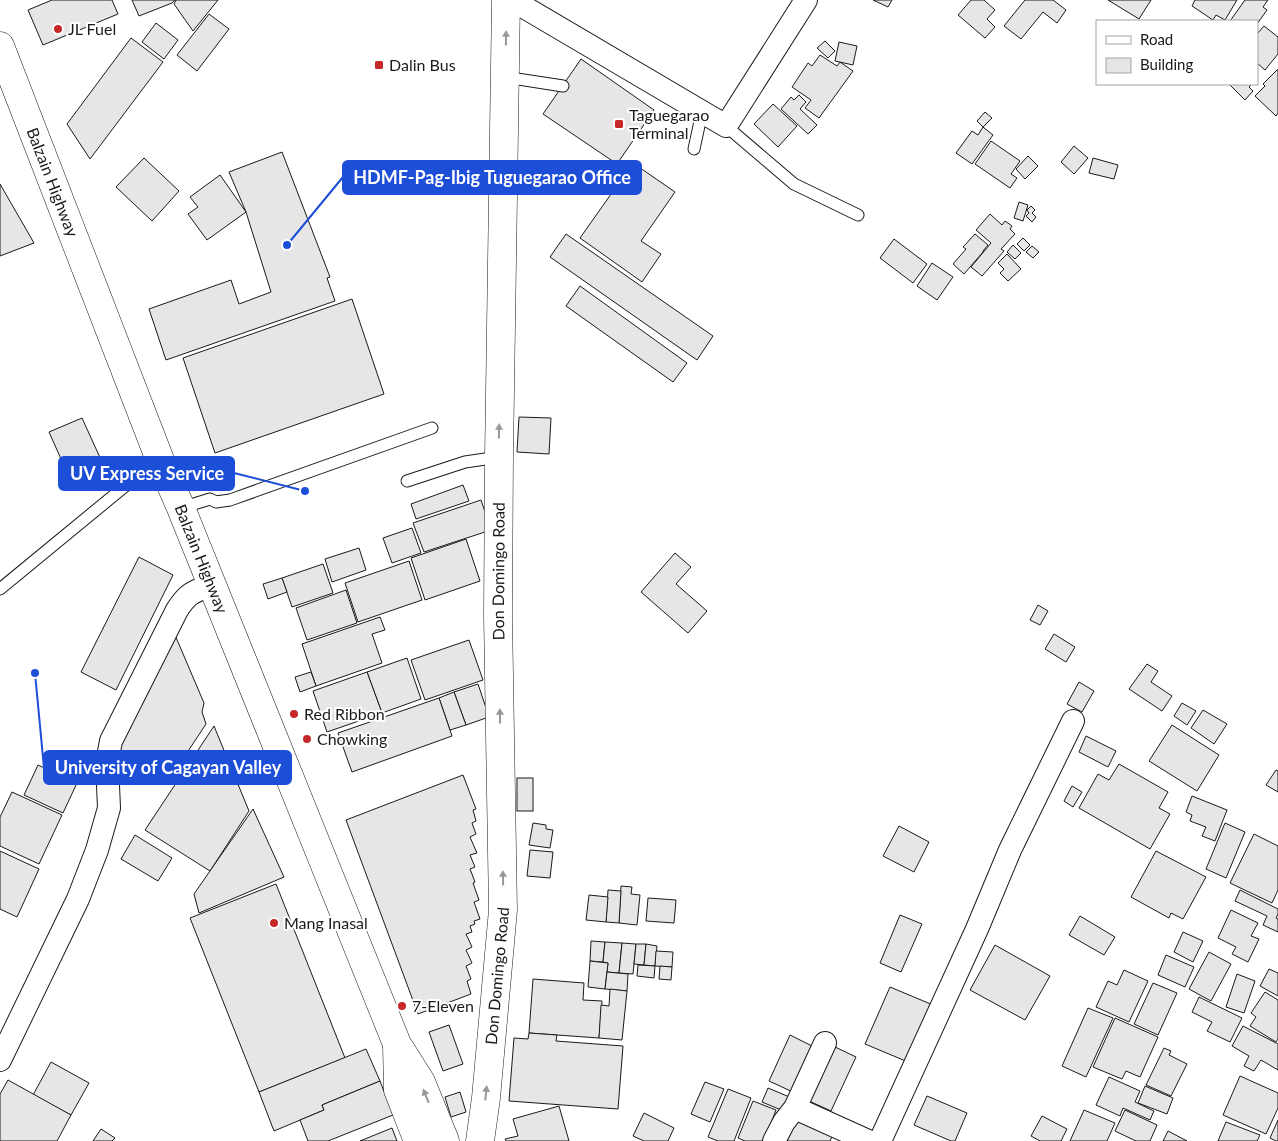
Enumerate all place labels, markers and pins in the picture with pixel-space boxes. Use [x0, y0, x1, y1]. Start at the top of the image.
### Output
place label: JL Fuel [68, 19, 116, 38]
marker: JL Fuel [52, 23, 64, 35]
place label: Dalin Bus [389, 55, 456, 74]
marker: Dalin Bus [373, 59, 385, 71]
place label: Taguegarao Terminal [629, 105, 709, 142]
marker: Taguegarao Terminal [613, 118, 625, 130]
callout: HDMF-Pag-Ibig Tuguegarao Office [343, 161, 641, 194]
callout: UV Express Service [59, 457, 234, 490]
place label: Red Ribbon [304, 704, 385, 723]
marker: Red Ribbon [288, 708, 300, 720]
place label: Chowking [317, 729, 387, 748]
marker: Chowking [301, 733, 313, 745]
callout: University of Cagayan Valley [44, 751, 291, 784]
place label: Mang Inasal [284, 913, 368, 932]
marker: Mang Inasal [268, 917, 280, 929]
place label: 7-Eleven [412, 996, 474, 1015]
marker: 7-Eleven [396, 1000, 408, 1012]

